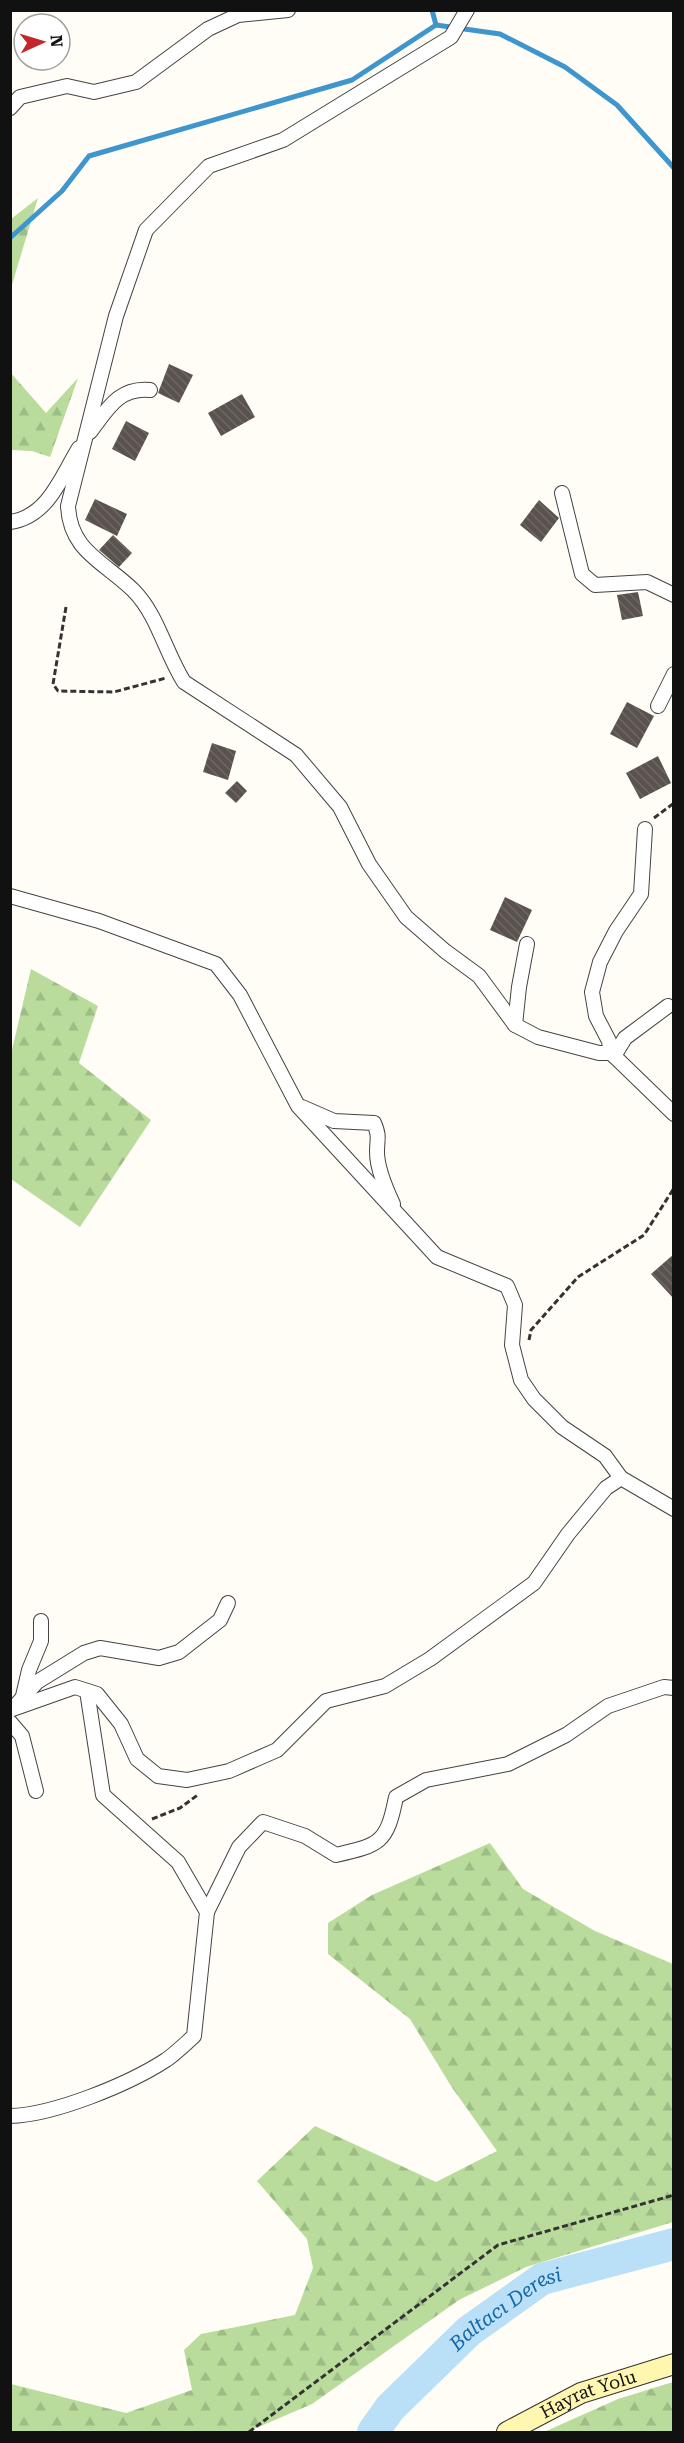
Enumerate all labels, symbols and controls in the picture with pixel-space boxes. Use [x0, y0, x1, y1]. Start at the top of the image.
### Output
north arrow [12, 12, 72, 72]
text: N [47, 34, 66, 48]
water label: Baltacı Deresi [444, 2262, 564, 2356]
street label: Hayrat Yolu [537, 2365, 639, 2423]

